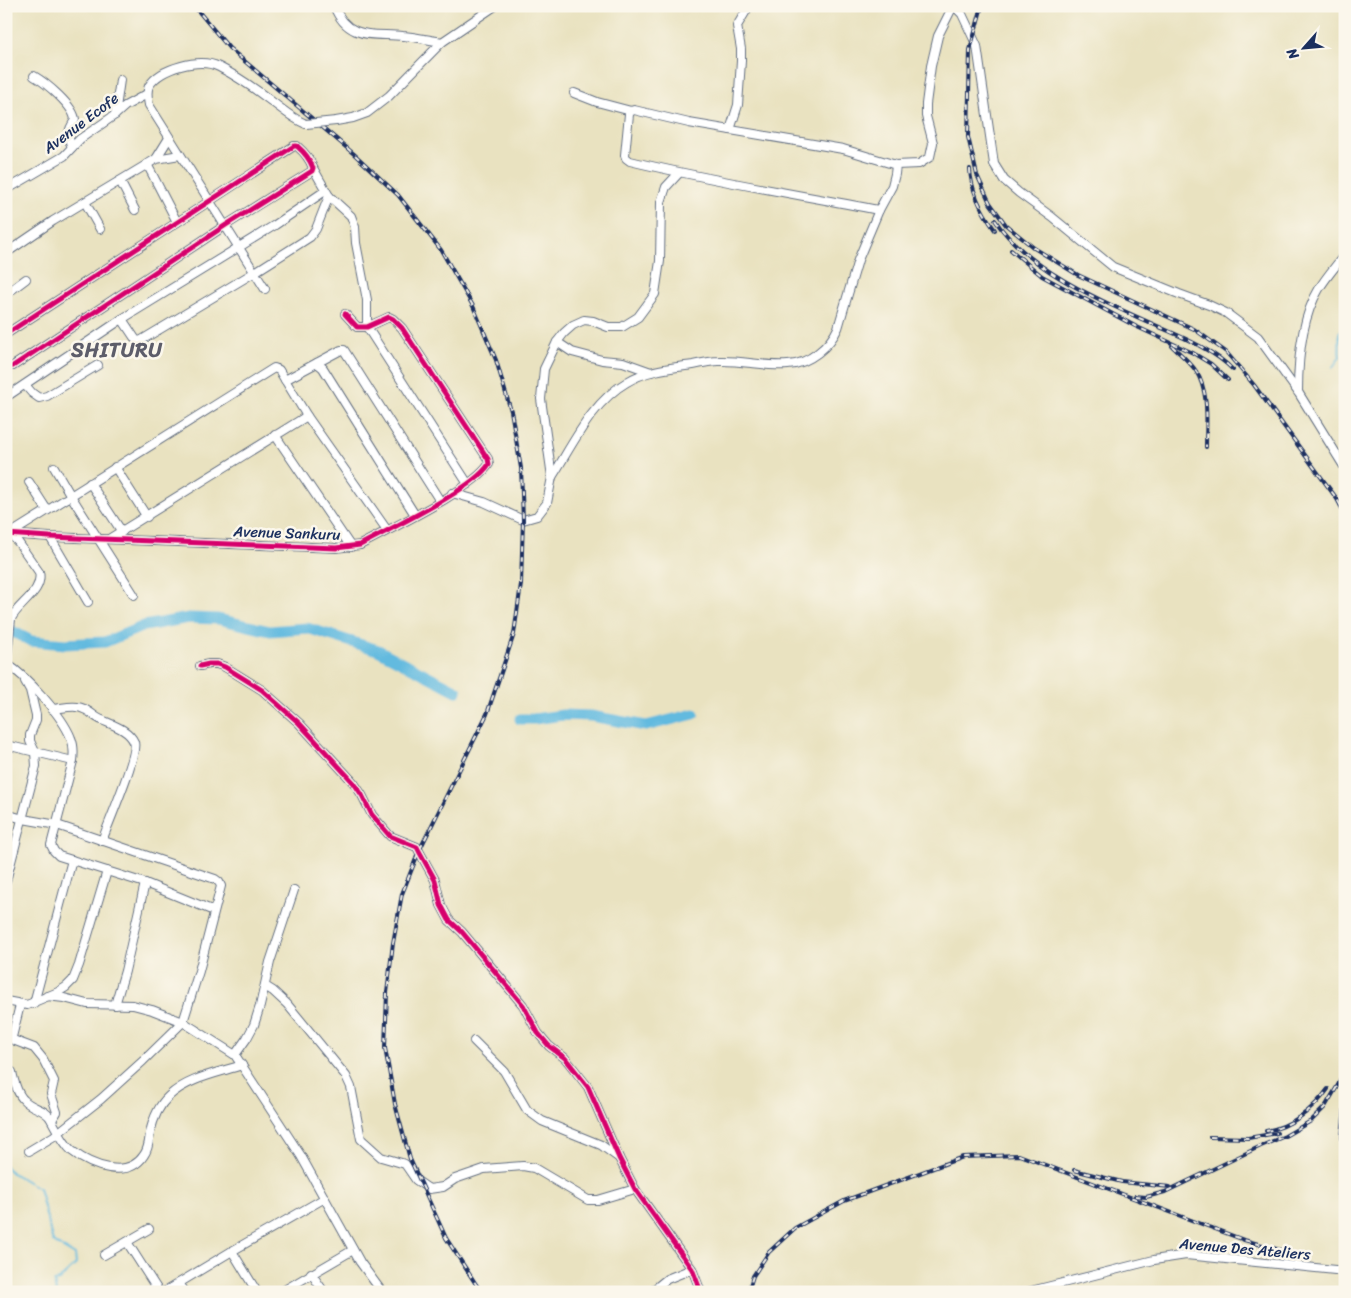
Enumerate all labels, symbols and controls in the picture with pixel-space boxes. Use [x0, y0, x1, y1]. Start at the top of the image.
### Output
north arrow [1278, 22, 1328, 72]
text: N [1279, 43, 1307, 65]
street label: Avenue Ecofe [37, 85, 125, 161]
district label: SHITURU [70, 333, 163, 368]
street label: Avenue Sankuru [232, 518, 341, 548]
street label: Avenue Des Ateliers [1177, 1230, 1312, 1268]

